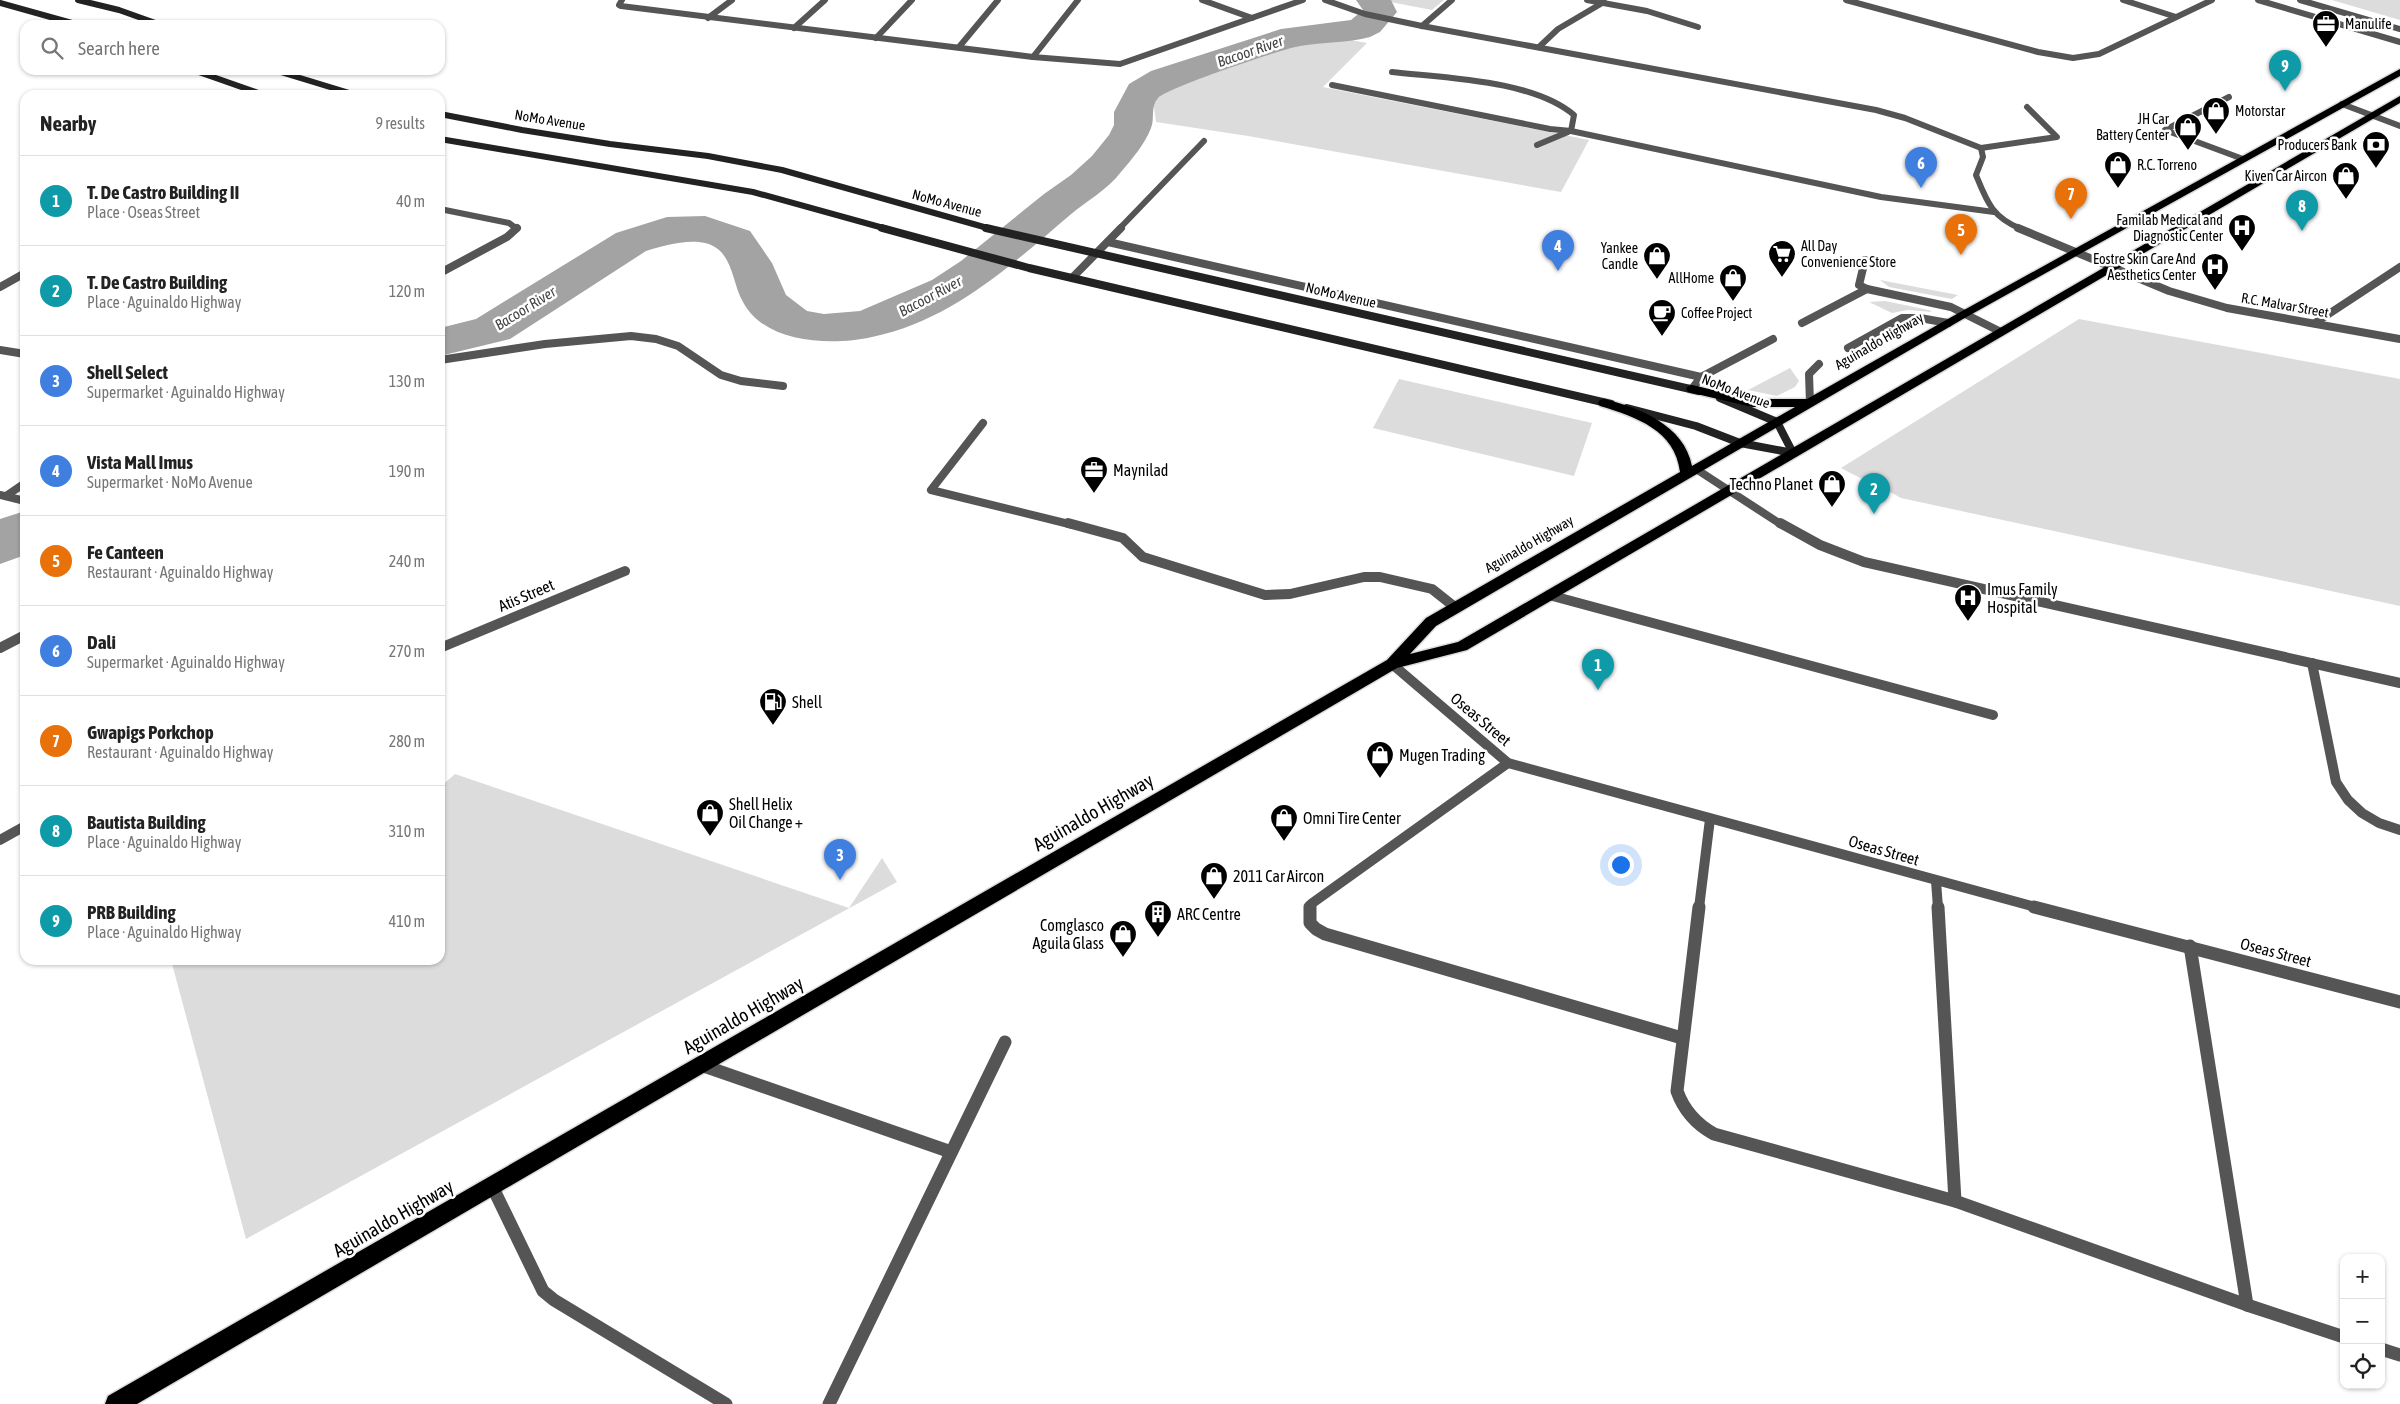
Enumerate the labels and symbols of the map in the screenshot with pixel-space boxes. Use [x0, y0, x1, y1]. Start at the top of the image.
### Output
office icon: Manulife [2311, 9, 2341, 48]
place label: Manulife [2345, 16, 2392, 32]
water label: Bacoor River [1215, 32, 1286, 70]
pin: 9 [2269, 50, 2301, 91]
shop icon: Motorstar [2201, 96, 2231, 135]
place label: Motorstar [2235, 103, 2286, 119]
street label: NoMo Avenue [513, 107, 587, 133]
place label: JH Car Battery Center [2096, 111, 2170, 143]
shop icon: JH Car Battery Center [2173, 112, 2203, 151]
bank icon: Producers Bank [2361, 130, 2391, 169]
place label: Producers Bank [2277, 137, 2357, 153]
pin: 6 [1905, 147, 1937, 188]
shop icon: R.C. Torreno [2103, 150, 2133, 189]
place label: R.C. Torreno [2137, 157, 2197, 173]
shop icon: Kiven Car Aircon [2331, 161, 2361, 200]
place label: Kiven Car Aircon [2245, 168, 2327, 184]
pin: 7 [2055, 178, 2087, 219]
street label: NoMo Avenue [910, 186, 984, 220]
pin: 8 [2286, 190, 2318, 231]
place label: Familab Medical and Diagnostic Center [2116, 212, 2224, 244]
hospital icon: Familab Medical and Diagnostic Center [2227, 213, 2257, 252]
pin: 5 [1945, 214, 1977, 255]
pin: 4 [1542, 230, 1574, 271]
place label: All Day Convenience Store [1801, 238, 1896, 270]
supermarket icon: All Day Convenience Store [1767, 239, 1797, 278]
place label: Yankee Candle [1601, 240, 1638, 272]
shop icon: Yankee Candle [1642, 241, 1672, 280]
place label: Eostre Skin Care And Aesthetics Center [2093, 251, 2197, 283]
hospital icon: Eostre Skin Care And Aesthetics Center [2200, 252, 2230, 291]
shop icon: AllHome [1718, 263, 1748, 302]
place label: AllHome [1669, 270, 1714, 286]
water label: Bacoor River [896, 272, 965, 320]
street label: NoMo Avenue [1304, 279, 1378, 311]
water label: Bacoor River [491, 282, 559, 333]
street label: R.C. Malvar Street [2240, 289, 2330, 321]
cafe icon: Coffee Project [1647, 298, 1677, 337]
place label: Coffee Project [1681, 305, 1752, 321]
street label: Aguinaldo Highway [1832, 309, 1926, 373]
street label: NoMo Avenue [1700, 371, 1772, 411]
office icon: Maynilad [1079, 455, 1109, 494]
place label: Maynilad [1113, 461, 1168, 480]
shop icon: Techno Planet [1817, 469, 1847, 508]
pin: 2 [1858, 473, 1890, 514]
place label: Techno Planet [1729, 475, 1813, 493]
street label: Aguinaldo Highway [1482, 512, 1576, 576]
street label: Atis Street [495, 575, 557, 615]
place label: Imus Family Hospital [1987, 580, 2058, 617]
hospital icon: Imus Family Hospital [1953, 583, 1983, 622]
pin: 1 [1582, 649, 1614, 690]
fuel station icon: Shell [758, 687, 788, 726]
street label: Oseas Street [1447, 689, 1515, 749]
place label: Shell [792, 693, 823, 711]
shop icon: Mugen Trading [1365, 740, 1395, 779]
place label: Mugen Trading [1399, 746, 1485, 765]
street label: Aguinaldo Highway [1029, 769, 1157, 855]
place label: Shell Helix Oil Change + [729, 795, 803, 832]
shop icon: Shell Helix Oil Change + [695, 798, 725, 837]
shop icon: Omni Tire Center [1269, 803, 1299, 842]
place label: Omni Tire Center [1303, 809, 1401, 827]
street label: Oseas Street [1847, 831, 1922, 869]
pin: 3 [824, 839, 856, 880]
your location [1608, 852, 1634, 878]
shop icon: 2011 Car Aircon [1199, 861, 1229, 900]
place label: 2011 Car Aircon [1233, 867, 1324, 885]
building icon: ARC Centre [1143, 899, 1173, 938]
place label: ARC Centre [1177, 905, 1241, 923]
place label: Comglasco Aguila Glass [1033, 916, 1104, 953]
shop icon: Comglasco Aguila Glass [1108, 919, 1138, 958]
street label: Oseas Street [2239, 934, 2314, 970]
street label: Aguinaldo Highway [679, 972, 807, 1058]
street label: Aguinaldo Highway [329, 1175, 457, 1261]

